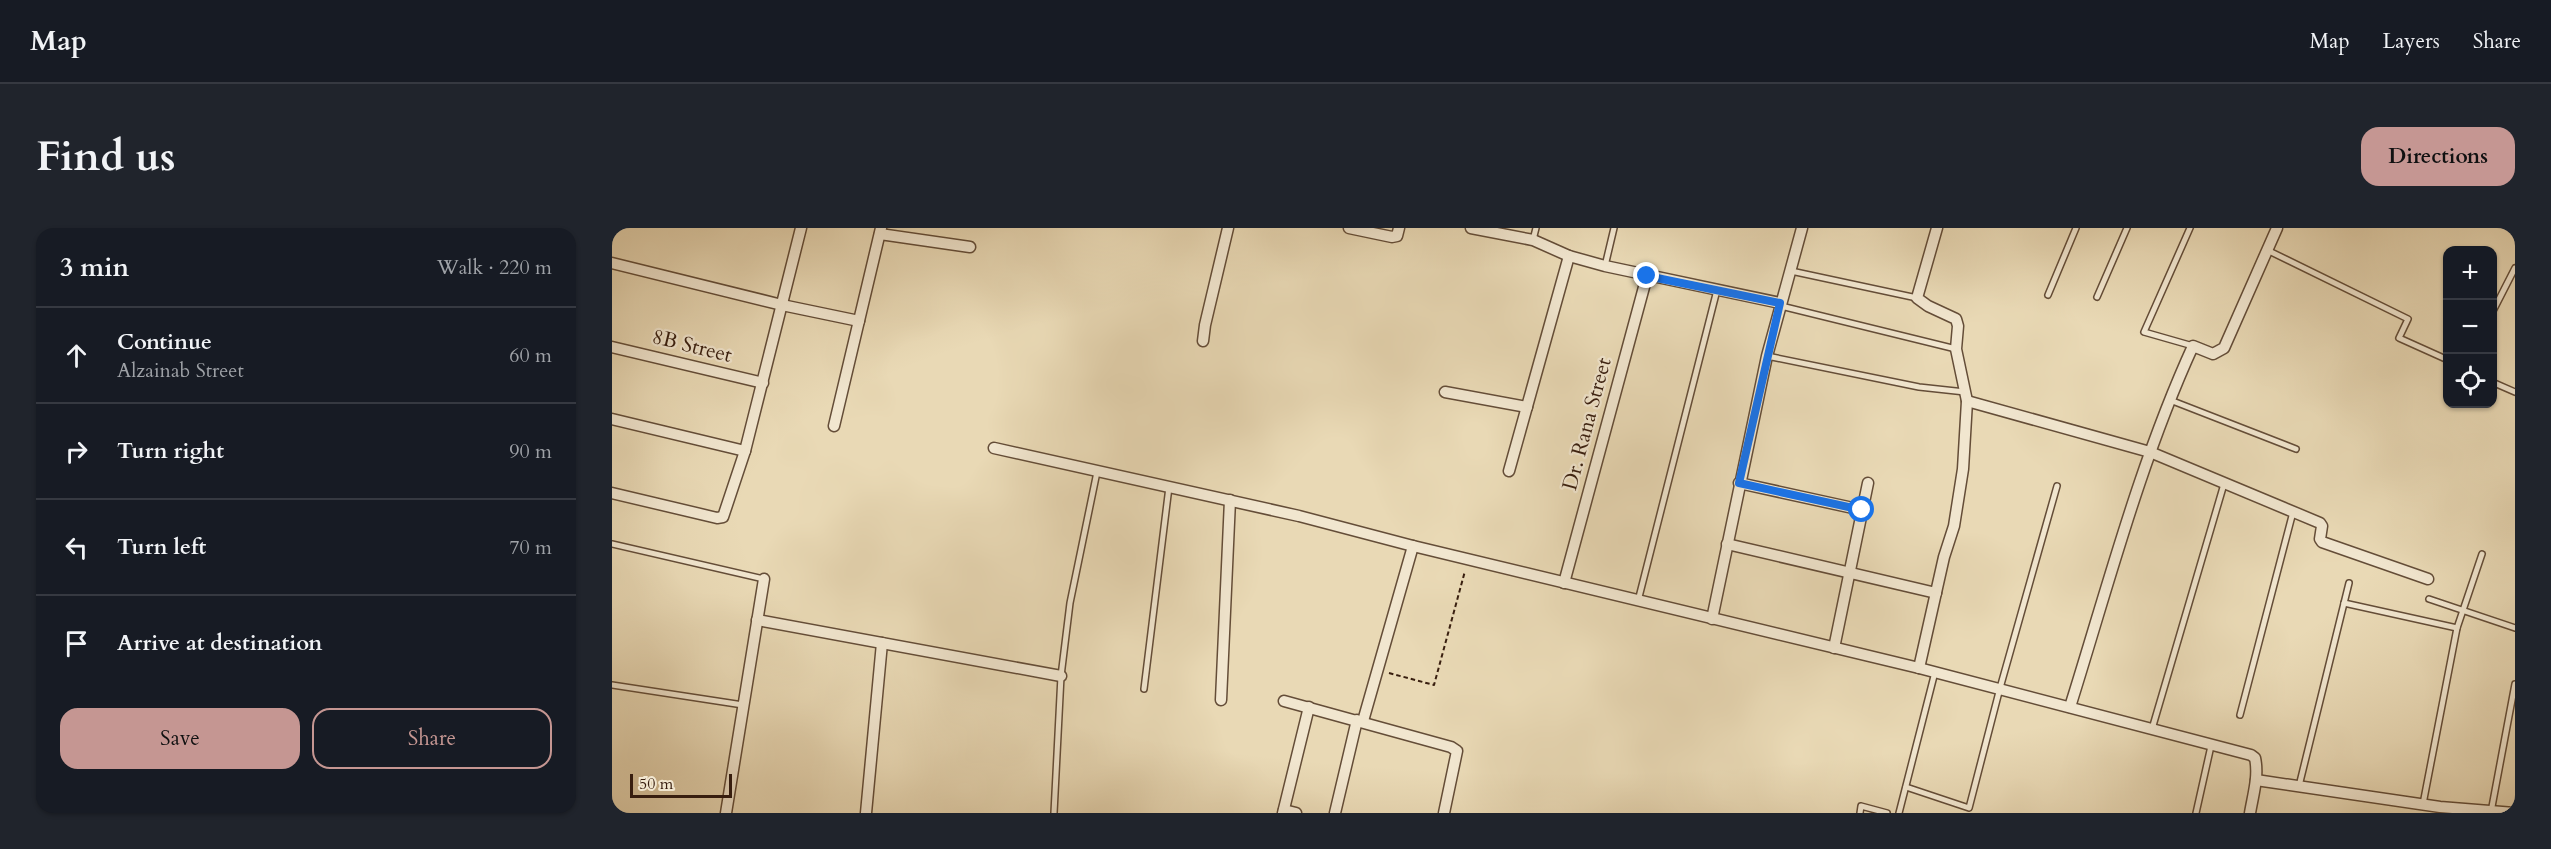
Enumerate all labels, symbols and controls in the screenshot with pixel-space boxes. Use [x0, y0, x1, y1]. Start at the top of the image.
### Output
text: Map [30, 22, 87, 60]
text: Map [2310, 27, 2350, 56]
text: Layers [2383, 27, 2440, 56]
text: Share [2473, 27, 2521, 56]
button: Directions [2361, 127, 2515, 186]
text: Find us [36, 128, 176, 185]
map controls [2443, 246, 2497, 408]
button: + [2443, 246, 2497, 300]
text: 3 min [60, 250, 129, 285]
text: Walk · 220 m [437, 254, 552, 281]
route end [1633, 262, 1659, 288]
button: − [2443, 300, 2497, 354]
street label: 8B Street [649, 322, 735, 370]
text: Continue [117, 327, 212, 357]
icon: ahead [60, 339, 93, 372]
text: 60 m [509, 342, 552, 369]
street label: Dr. Rana Street [1555, 354, 1619, 494]
button: locate [2443, 354, 2497, 408]
text: Alzainab Street [117, 357, 244, 384]
icon: right [60, 435, 93, 468]
text: Turn right [117, 436, 224, 466]
text: 90 m [509, 438, 552, 465]
route start [1848, 496, 1874, 522]
icon: left [60, 531, 93, 564]
text: Turn left [117, 532, 206, 562]
text: 70 m [509, 534, 552, 561]
icon: arrive [60, 627, 93, 660]
text: Arrive at destination [117, 628, 322, 658]
button: Save [60, 708, 300, 769]
button: Share [312, 708, 552, 769]
scale bar [630, 771, 732, 798]
text: 50 m [639, 773, 673, 795]

